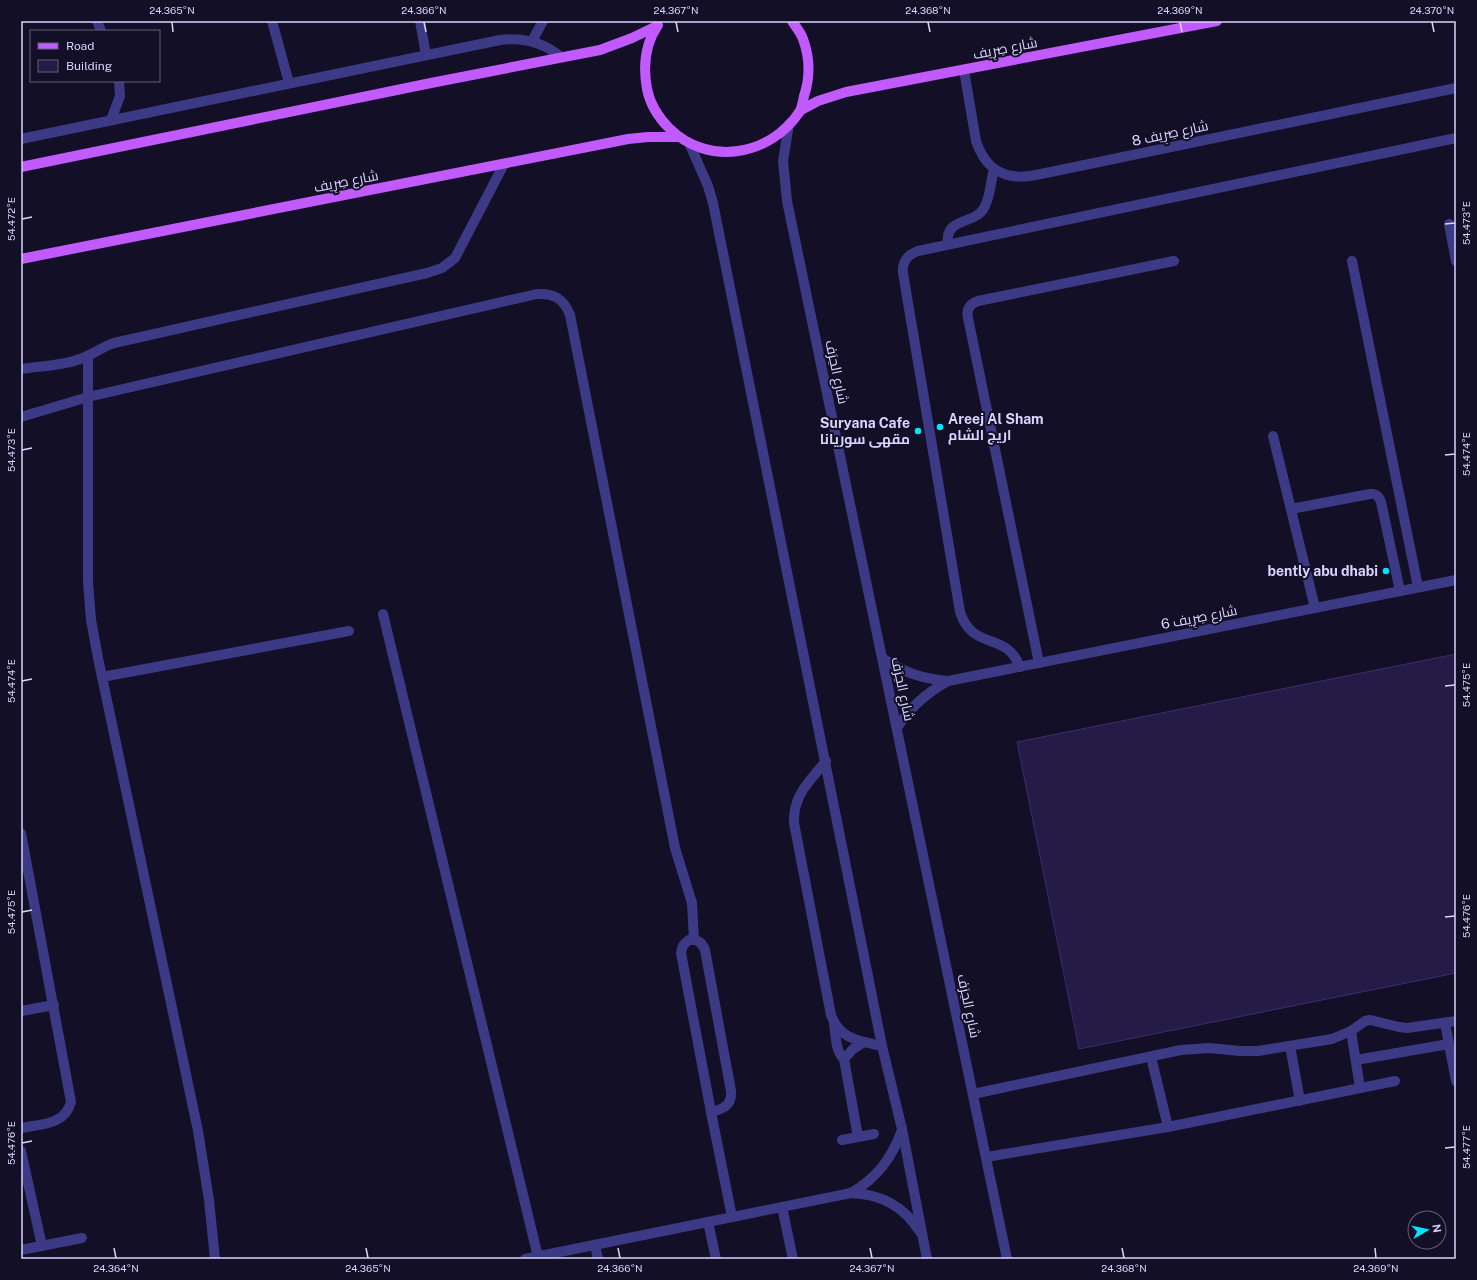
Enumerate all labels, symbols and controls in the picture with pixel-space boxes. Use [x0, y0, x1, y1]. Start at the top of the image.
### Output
text: 24.365°N [149, 4, 195, 16]
text: 24.366°N [401, 4, 447, 16]
text: 24.367°N [654, 4, 698, 16]
text: 24.368°N [905, 4, 951, 16]
text: 24.369°N [1157, 4, 1203, 16]
text: 24.370°N [1410, 4, 1454, 16]
legend [30, 30, 160, 82]
street label: شارع صِرِيف [971, 34, 1039, 64]
text: Road [66, 39, 94, 53]
text: Building [66, 59, 112, 73]
street label: شارع صِرِيف 8 [1130, 117, 1210, 151]
street label: شارع صِرِيف [312, 167, 380, 197]
text: 54.472°E [5, 197, 17, 241]
text: 54.473°E [1460, 201, 1472, 245]
street label: شارع الحِرَف [821, 338, 852, 406]
place label: Areej Al Sham اريج الشام [948, 411, 1044, 445]
place label: Suryana Cafe مقهى سوريانا [820, 415, 910, 448]
marker: Areej Al Sham اريج الشام [935, 422, 945, 432]
marker: Suryana Cafe مقهى سوريانا [913, 426, 923, 436]
text: 54.473°E [5, 428, 17, 472]
text: 54.474°E [1460, 432, 1472, 476]
place label: bently abu dhabi [1268, 563, 1378, 579]
marker: bently abu dhabi [1381, 566, 1391, 576]
street label: شارع صِرِيف 6 [1159, 602, 1239, 634]
street label: شارع الحِرَف [887, 655, 918, 723]
text: 54.474°E [5, 659, 17, 703]
text: 54.475°E [1460, 663, 1472, 707]
text: 54.475°E [5, 890, 17, 934]
text: 54.476°E [1460, 894, 1472, 938]
street label: شارع الحِرَف [953, 972, 984, 1040]
text: 54.476°E [5, 1121, 17, 1165]
text: 54.477°E [1460, 1125, 1472, 1169]
north arrow [1407, 1210, 1447, 1250]
text: N [1430, 1223, 1443, 1234]
text: 24.364°N [93, 1262, 139, 1274]
text: 24.365°N [345, 1262, 391, 1274]
text: 24.366°N [597, 1262, 643, 1274]
text: 24.367°N [850, 1262, 894, 1274]
text: 24.368°N [1101, 1262, 1147, 1274]
text: 24.369°N [1353, 1262, 1399, 1274]

